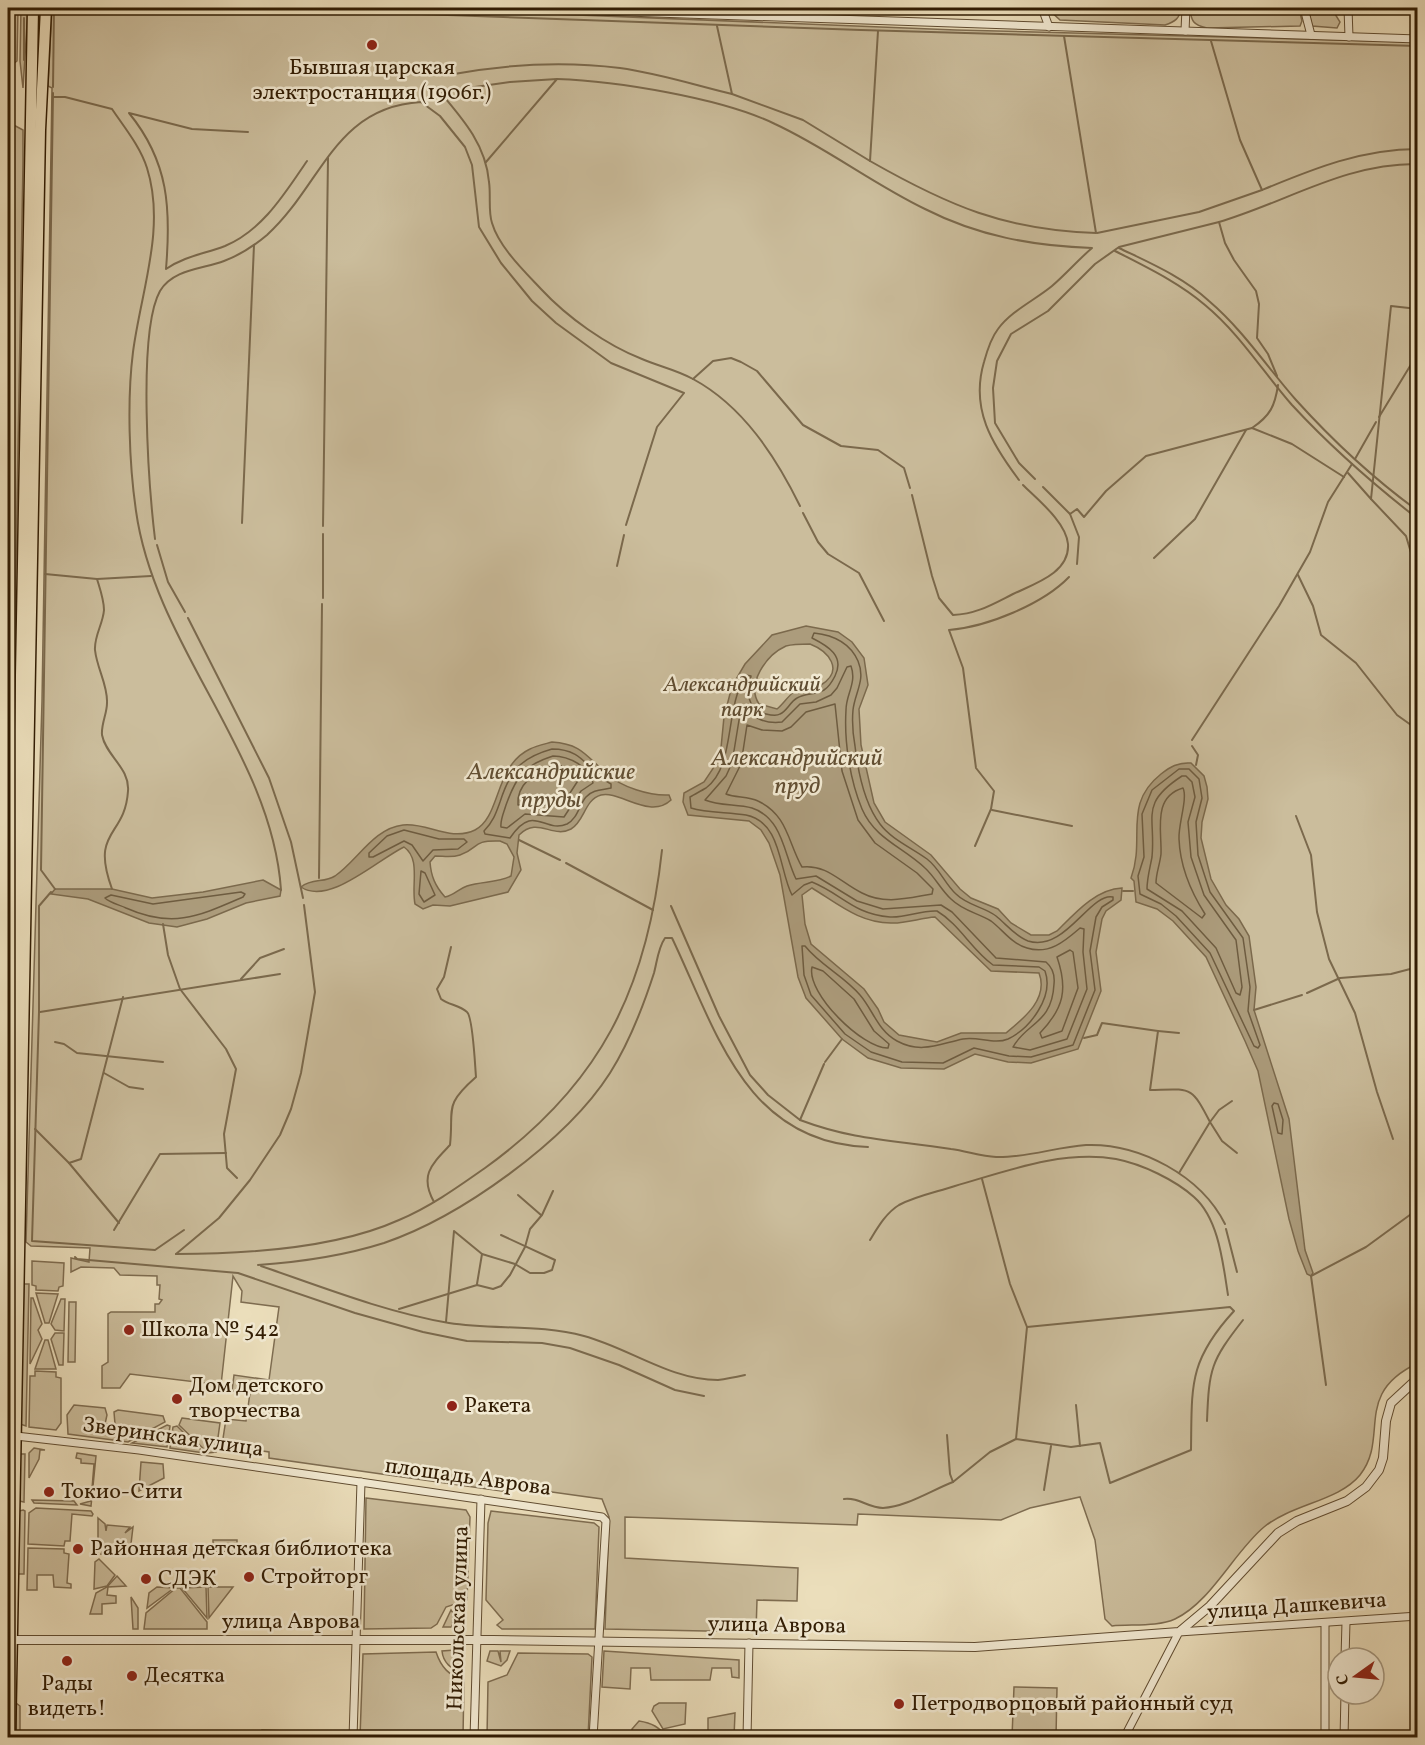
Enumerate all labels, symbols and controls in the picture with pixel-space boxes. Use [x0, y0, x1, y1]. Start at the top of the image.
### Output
marker: Бывшая царская электростанция (1906г.) [365, 38, 379, 52]
place label: Бывшая царская электростанция (1906г.) [253, 53, 491, 109]
park label: Александрийский парк [662, 670, 821, 726]
water label: Александрийский пруд [710, 742, 883, 804]
water label: Александрийские пруды [466, 756, 635, 818]
place label: Школа № 542 [141, 1315, 279, 1346]
marker: Школа № 542 [122, 1323, 136, 1337]
place label: Дом детского творчества [189, 1371, 324, 1427]
place label: Ракета [464, 1391, 531, 1422]
marker: Дом детского творчества [170, 1392, 184, 1406]
marker: Ракета [445, 1399, 459, 1413]
street label: Зверинская улица [80, 1410, 266, 1466]
street label: площадь Аврова [383, 1451, 553, 1505]
place label: Токио-Сити [61, 1477, 183, 1508]
marker: Токио-Сити [42, 1485, 56, 1499]
street label: Никольская улица [440, 1525, 478, 1711]
place label: Районная детская библиотека [90, 1534, 392, 1565]
marker: Районная детская библиотека [71, 1542, 85, 1556]
place label: Стройторг [261, 1562, 369, 1593]
place label: СДЭК [158, 1564, 216, 1595]
marker: Стройторг [242, 1570, 256, 1584]
marker: СДЭК [139, 1572, 153, 1586]
street label: улица Дашкевича [1206, 1585, 1388, 1629]
street label: улица Аврова [222, 1607, 360, 1638]
street label: улица Аврова [707, 1609, 847, 1643]
north arrow [1326, 1646, 1386, 1706]
marker: Рады видеть! [60, 1654, 74, 1668]
place label: Десятка [144, 1661, 225, 1692]
place label: Рады видеть! [28, 1669, 106, 1725]
marker: Десятка [125, 1669, 139, 1683]
text: С [1331, 1672, 1355, 1687]
place label: Петродворцовый районный суд [911, 1689, 1234, 1720]
marker: Петродворцовый районный суд [892, 1697, 906, 1711]

